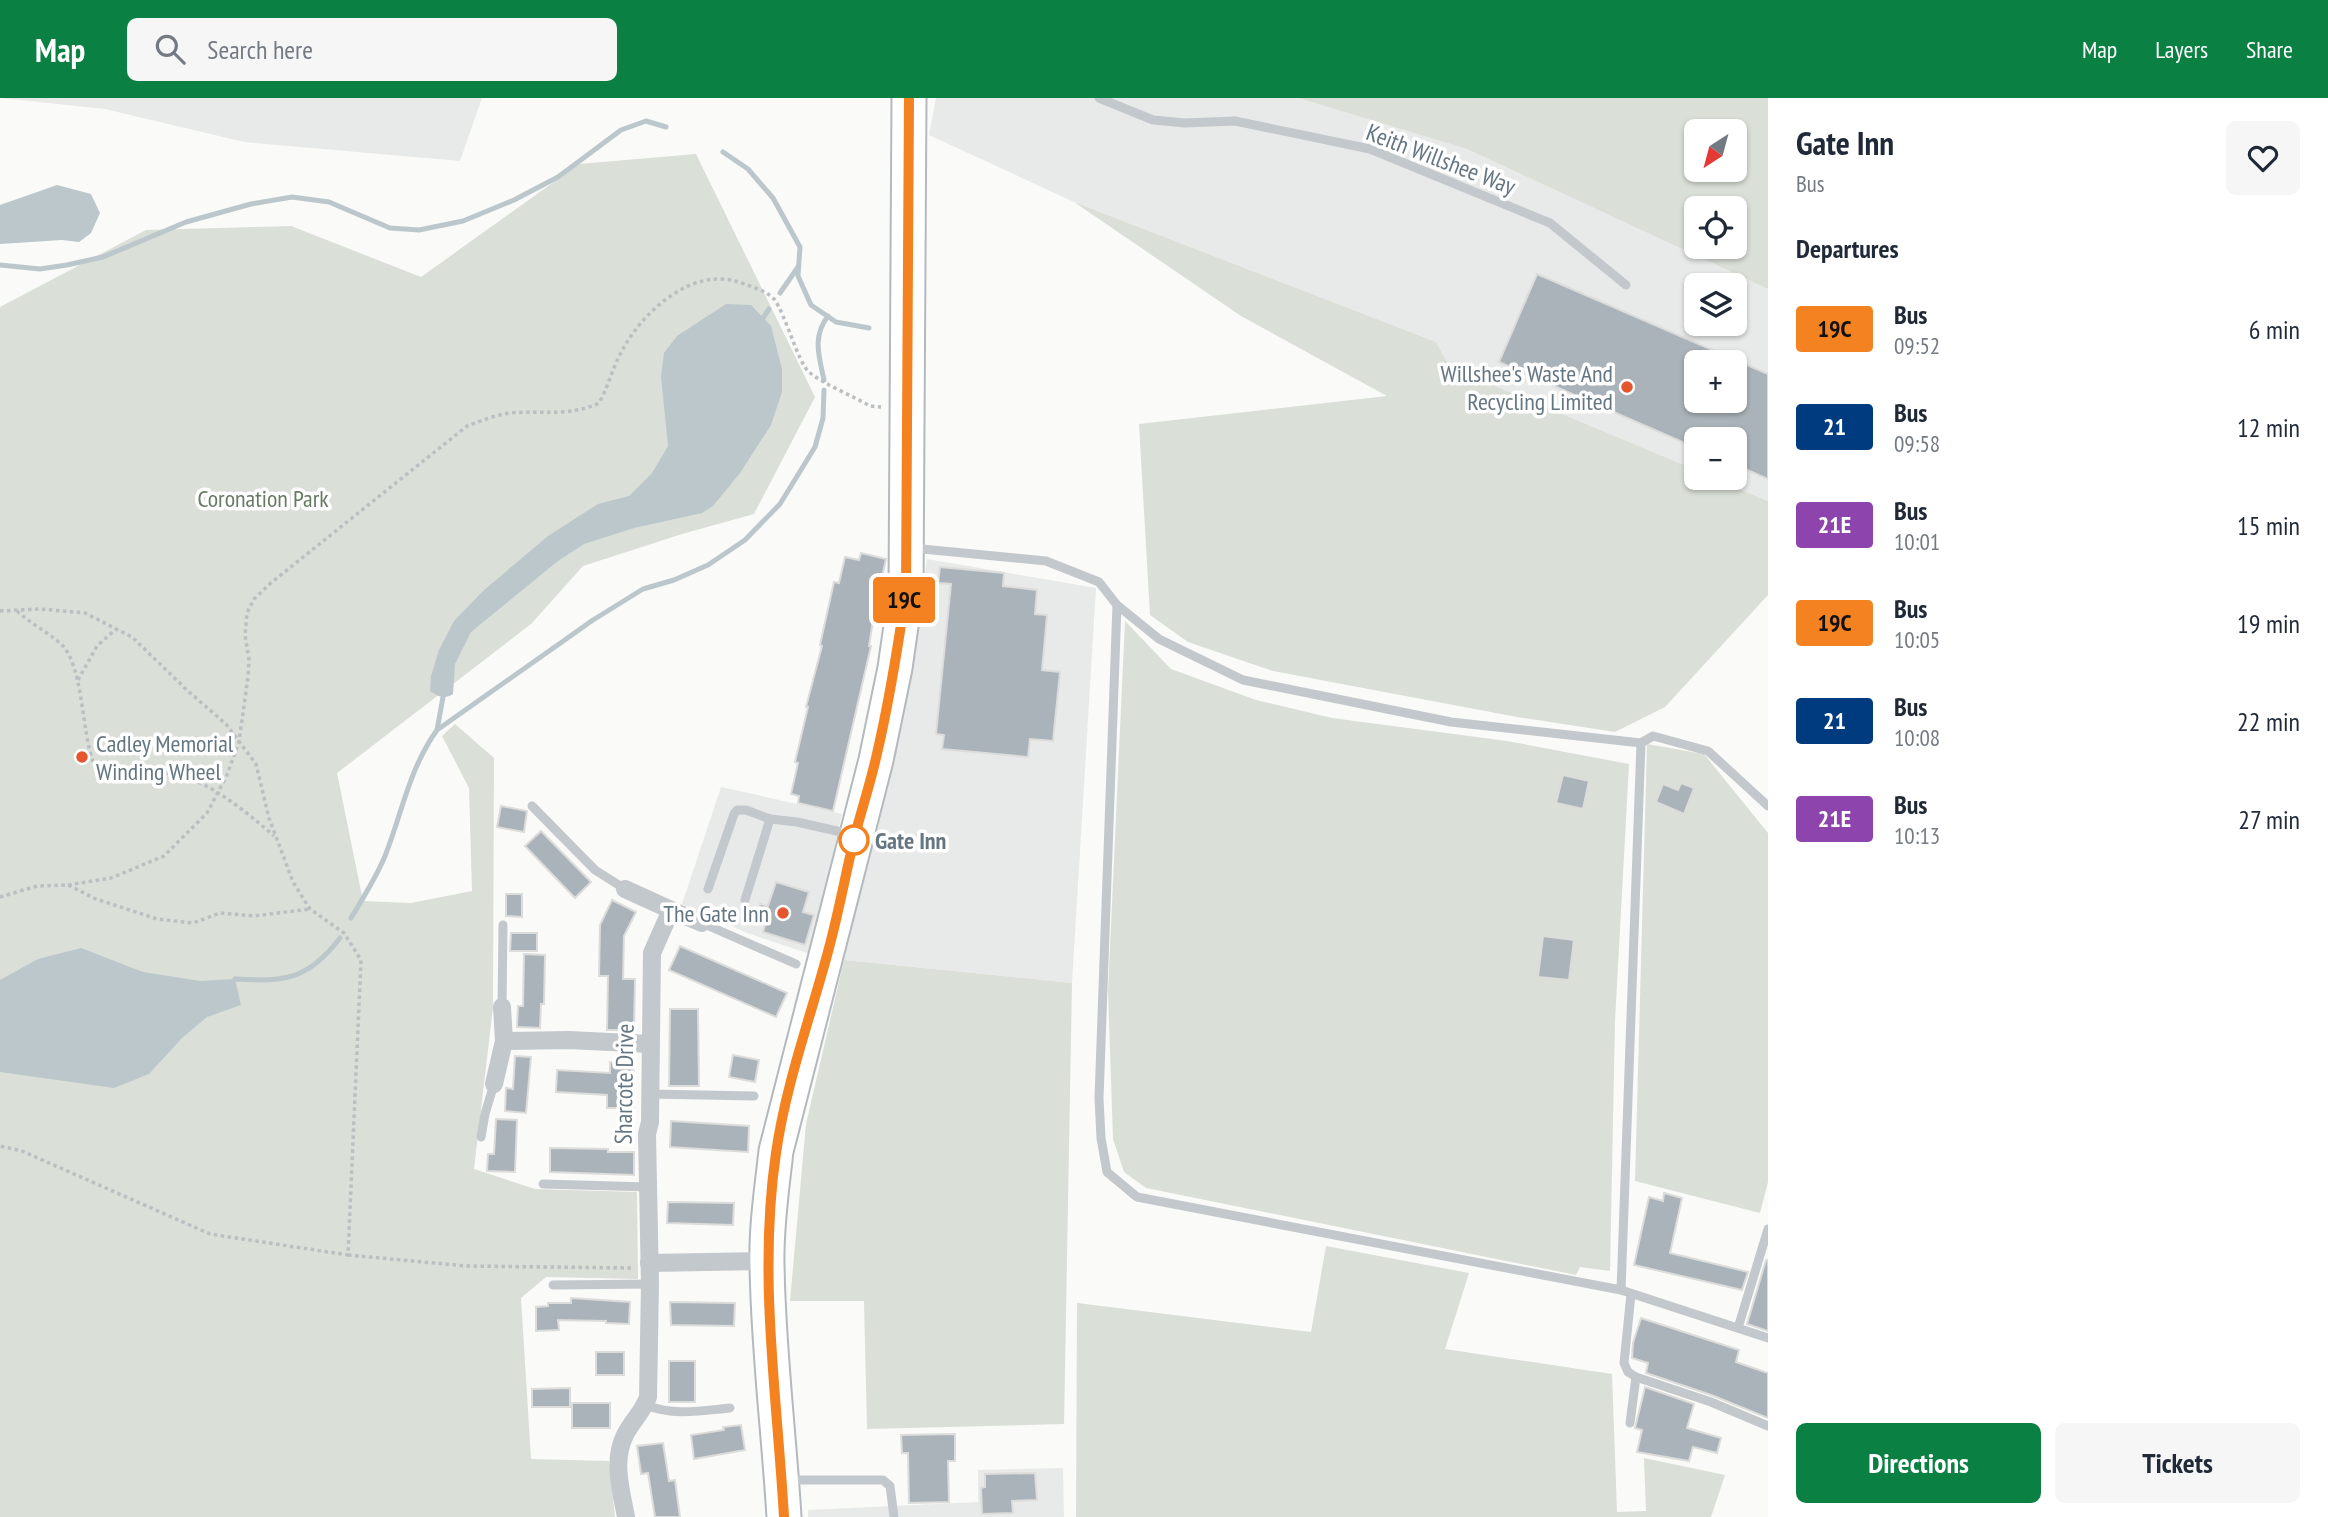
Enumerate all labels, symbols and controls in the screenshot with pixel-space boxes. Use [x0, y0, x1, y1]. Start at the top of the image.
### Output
search box [127, 18, 617, 81]
text: Map [35, 28, 85, 71]
icon: search [151, 30, 189, 68]
text: Search here [207, 33, 313, 66]
text: Map [2082, 34, 2117, 65]
text: Layers [2155, 34, 2208, 65]
text: Share [2246, 34, 2293, 65]
street label: Keith Willshee Way [1362, 116, 1520, 202]
north arrow [1684, 119, 1746, 182]
map controls [1684, 119, 1747, 490]
text: Gate Inn [1796, 121, 1894, 164]
button: heart [2226, 121, 2300, 195]
text: Bus [1796, 169, 1825, 198]
button: locate [1684, 196, 1747, 259]
text: Departures [1796, 232, 1899, 265]
button: layers [1684, 273, 1747, 336]
text: Bus [1894, 298, 1927, 331]
text: 19C [1818, 313, 1851, 344]
text: 6 min [2249, 313, 2300, 346]
text: 09:52 [1894, 331, 1940, 360]
button: + [1684, 350, 1747, 413]
place label: Willshee's Waste And Recycling Limited [1441, 358, 1613, 417]
marker: Willshee's Waste And Recycling Limited [1619, 379, 1635, 395]
text: Bus [1894, 396, 1927, 429]
text: 21 [1823, 411, 1846, 442]
text: 12 min [2237, 411, 2300, 444]
button: − [1684, 427, 1747, 490]
text: 09:58 [1894, 429, 1940, 458]
park label: Coronation Park [197, 483, 329, 514]
text: Bus [1894, 494, 1927, 527]
text: 21E [1818, 509, 1851, 540]
text: 15 min [2237, 509, 2300, 542]
text: 10:01 [1894, 527, 1940, 556]
line badge: 19C [864, 577, 944, 623]
text: 19C [887, 584, 921, 615]
text: Bus [1894, 592, 1927, 625]
text: 19C [1818, 607, 1851, 638]
text: 19 min [2237, 607, 2300, 640]
text: 10:05 [1894, 625, 1940, 654]
text: Bus [1894, 690, 1927, 723]
text: 21 [1823, 705, 1846, 736]
text: 22 min [2237, 705, 2300, 738]
text: 10:08 [1894, 723, 1940, 752]
place label: Cadley Memorial Winding Wheel [96, 728, 234, 787]
marker: Cadley Memorial Winding Wheel [74, 749, 90, 765]
text: Bus [1894, 788, 1927, 821]
text: 21E [1818, 803, 1851, 834]
text: 27 min [2238, 803, 2300, 836]
text: 10:13 [1894, 821, 1940, 850]
marker: Gate Inn [839, 825, 869, 855]
place label: Gate Inn [875, 825, 946, 856]
place label: The Gate Inn [663, 898, 769, 929]
marker: The Gate Inn [775, 905, 791, 921]
street label: Sharcote Drive [607, 1023, 641, 1145]
button: Directions [1796, 1423, 2041, 1503]
button: Tickets [2055, 1423, 2300, 1503]

